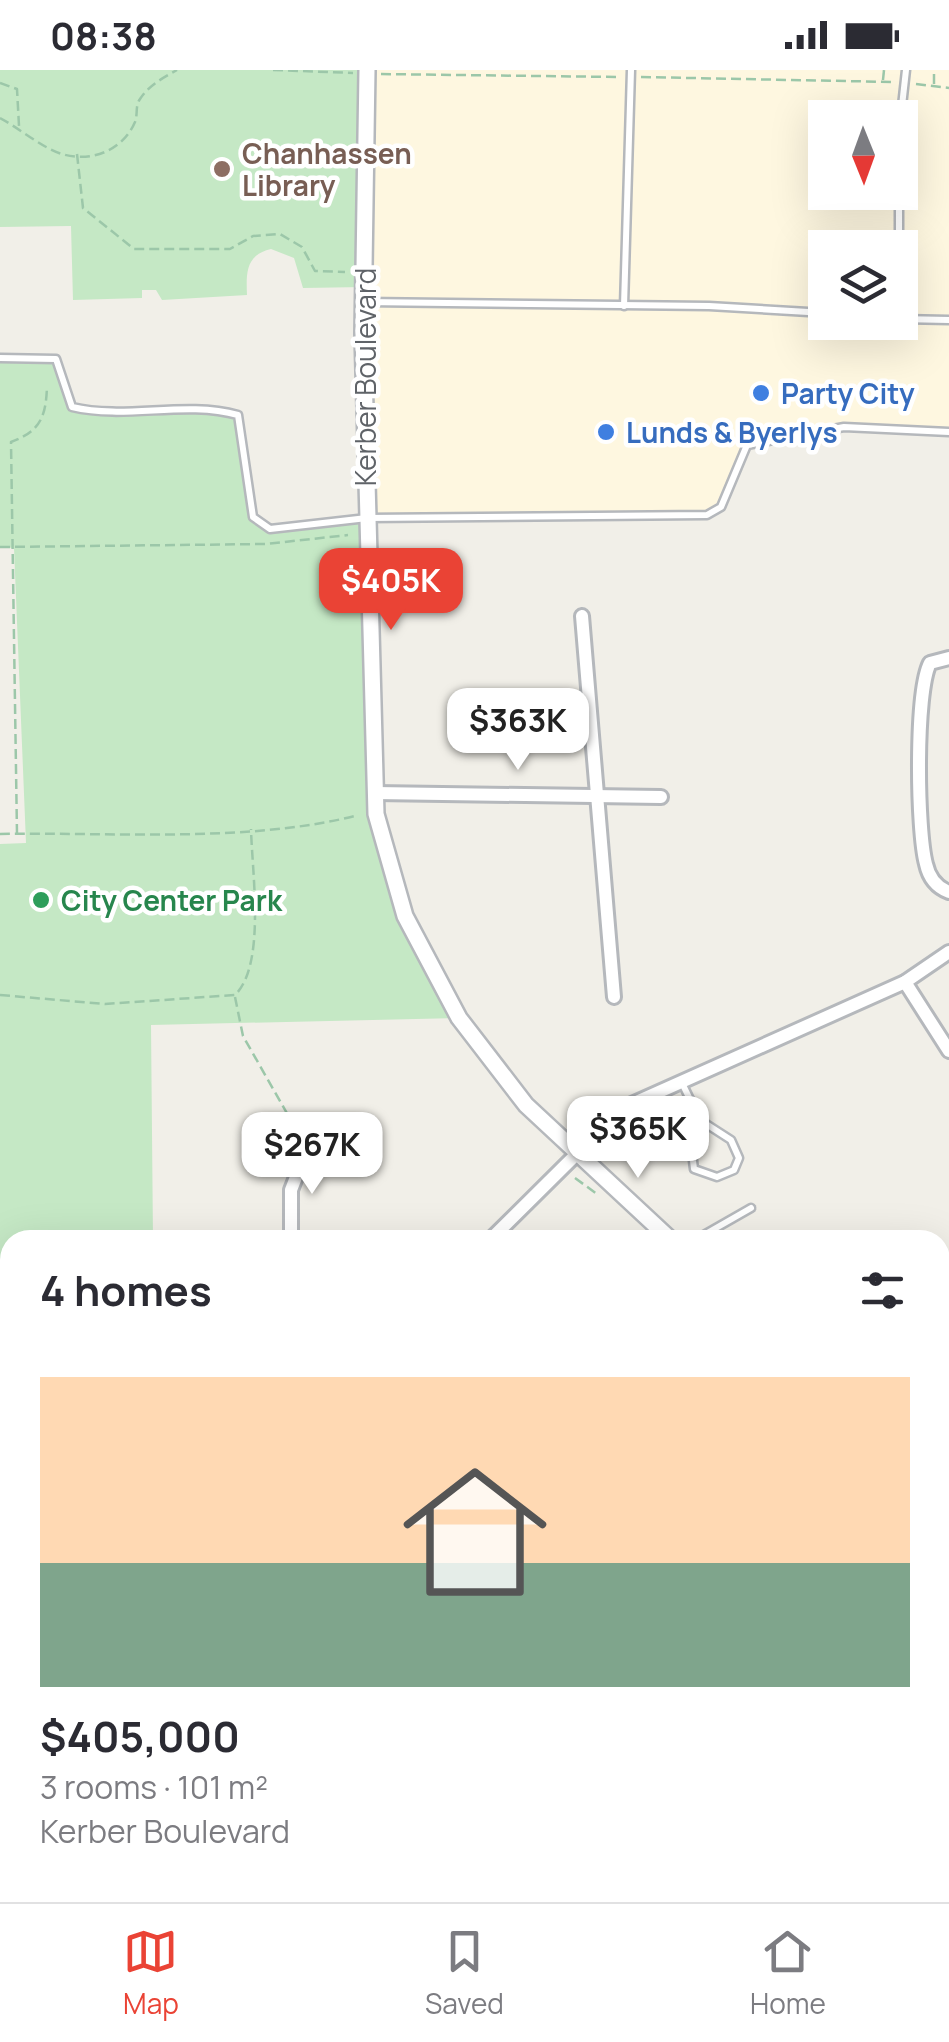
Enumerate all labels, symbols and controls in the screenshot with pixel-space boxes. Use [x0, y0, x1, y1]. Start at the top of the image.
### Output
text: 08:38 [50, 9, 157, 61]
north arrow [808, 100, 918, 210]
map controls [808, 100, 918, 340]
place label: Chanhassen Library [242, 134, 412, 204]
marker: Chanhassen Library [211, 158, 233, 180]
button: layers [808, 230, 918, 340]
street label: Kerber Boulevard [346, 268, 384, 486]
place label: Party City [781, 374, 915, 412]
marker: Party City [750, 382, 772, 404]
place label: Lunds & Byerlys [626, 413, 838, 451]
marker: Lunds & Byerlys [595, 421, 617, 443]
pin: $405K [321, 548, 461, 633]
text: $405K [341, 558, 441, 602]
pin: $363K [448, 688, 588, 773]
text: $363K [469, 698, 567, 742]
place label: City Center Park [61, 881, 283, 919]
marker: City Center Park [30, 889, 52, 911]
pin: $365K [568, 1096, 708, 1181]
text: $365K [589, 1106, 687, 1150]
pin: $267K [242, 1112, 382, 1197]
text: $267K [264, 1122, 360, 1166]
text: 4 homes [40, 1261, 212, 1319]
icon: filters [855, 1263, 910, 1318]
icon: home [385, 1442, 565, 1622]
text: $405,000 [40, 1707, 240, 1765]
text: 3 rooms · 101 m² [40, 1765, 268, 1809]
text: Kerber Boulevard [40, 1809, 290, 1853]
tab: Map [123, 1924, 179, 2022]
tab: Saved [425, 1924, 504, 2022]
tab: Home [750, 1924, 826, 2022]

